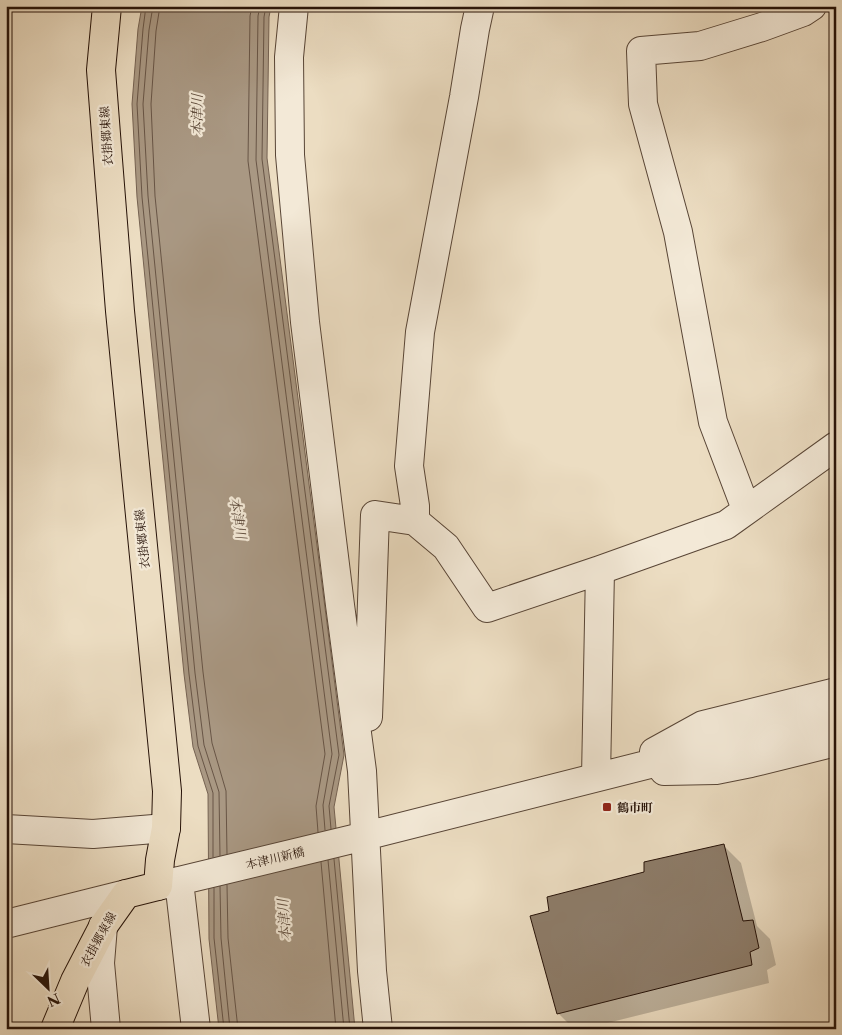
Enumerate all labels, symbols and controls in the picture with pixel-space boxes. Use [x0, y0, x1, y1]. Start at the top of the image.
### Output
water label: 本津川 [188, 92, 206, 136]
street label: 衣掛郷東線 [96, 106, 116, 166]
water label: 本津川 [226, 496, 250, 542]
street label: 衣掛郷東線 [131, 508, 153, 570]
place label: 鶴市町 [617, 800, 653, 815]
marker: 鶴市町 [601, 801, 613, 813]
street label: 本津川新橋 [244, 844, 306, 872]
water label: 本津川 [273, 896, 294, 942]
street label: 衣掛郷東線 [77, 909, 119, 969]
north arrow [22, 962, 72, 1012]
text: N [44, 989, 63, 1011]

